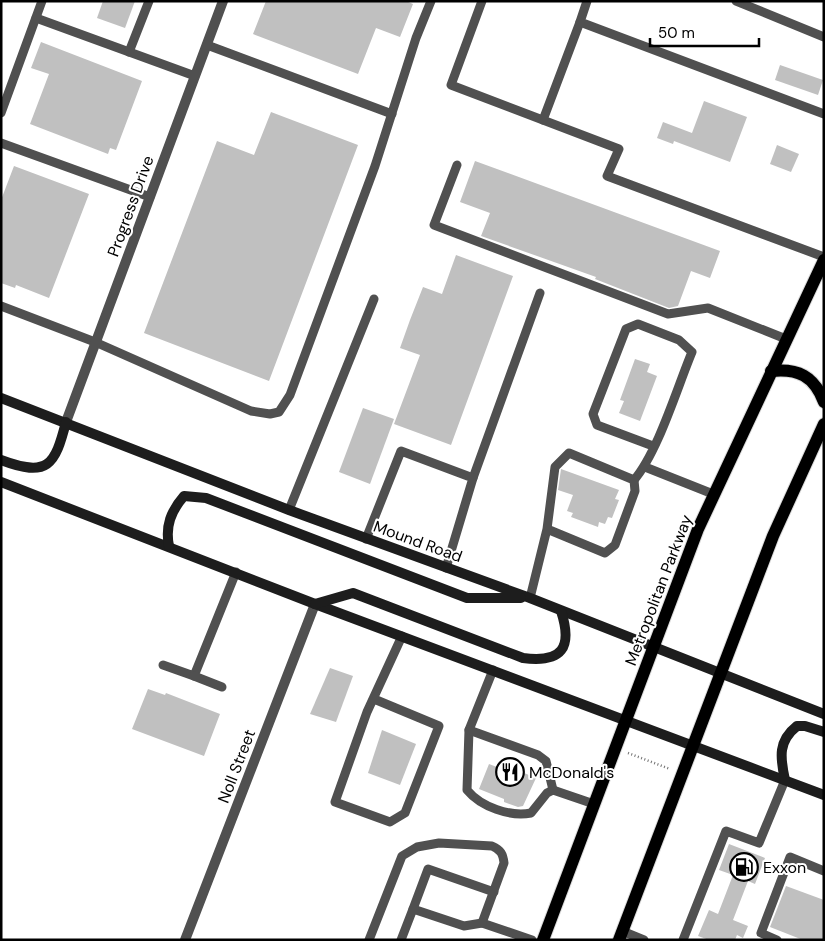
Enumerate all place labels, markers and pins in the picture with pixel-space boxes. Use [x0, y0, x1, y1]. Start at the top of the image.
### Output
restaurant icon: McDonald's [495, 757, 525, 787]
place label: McDonald's [529, 762, 614, 783]
fuel station icon: Exxon [729, 852, 759, 882]
place label: Exxon [763, 857, 806, 878]

